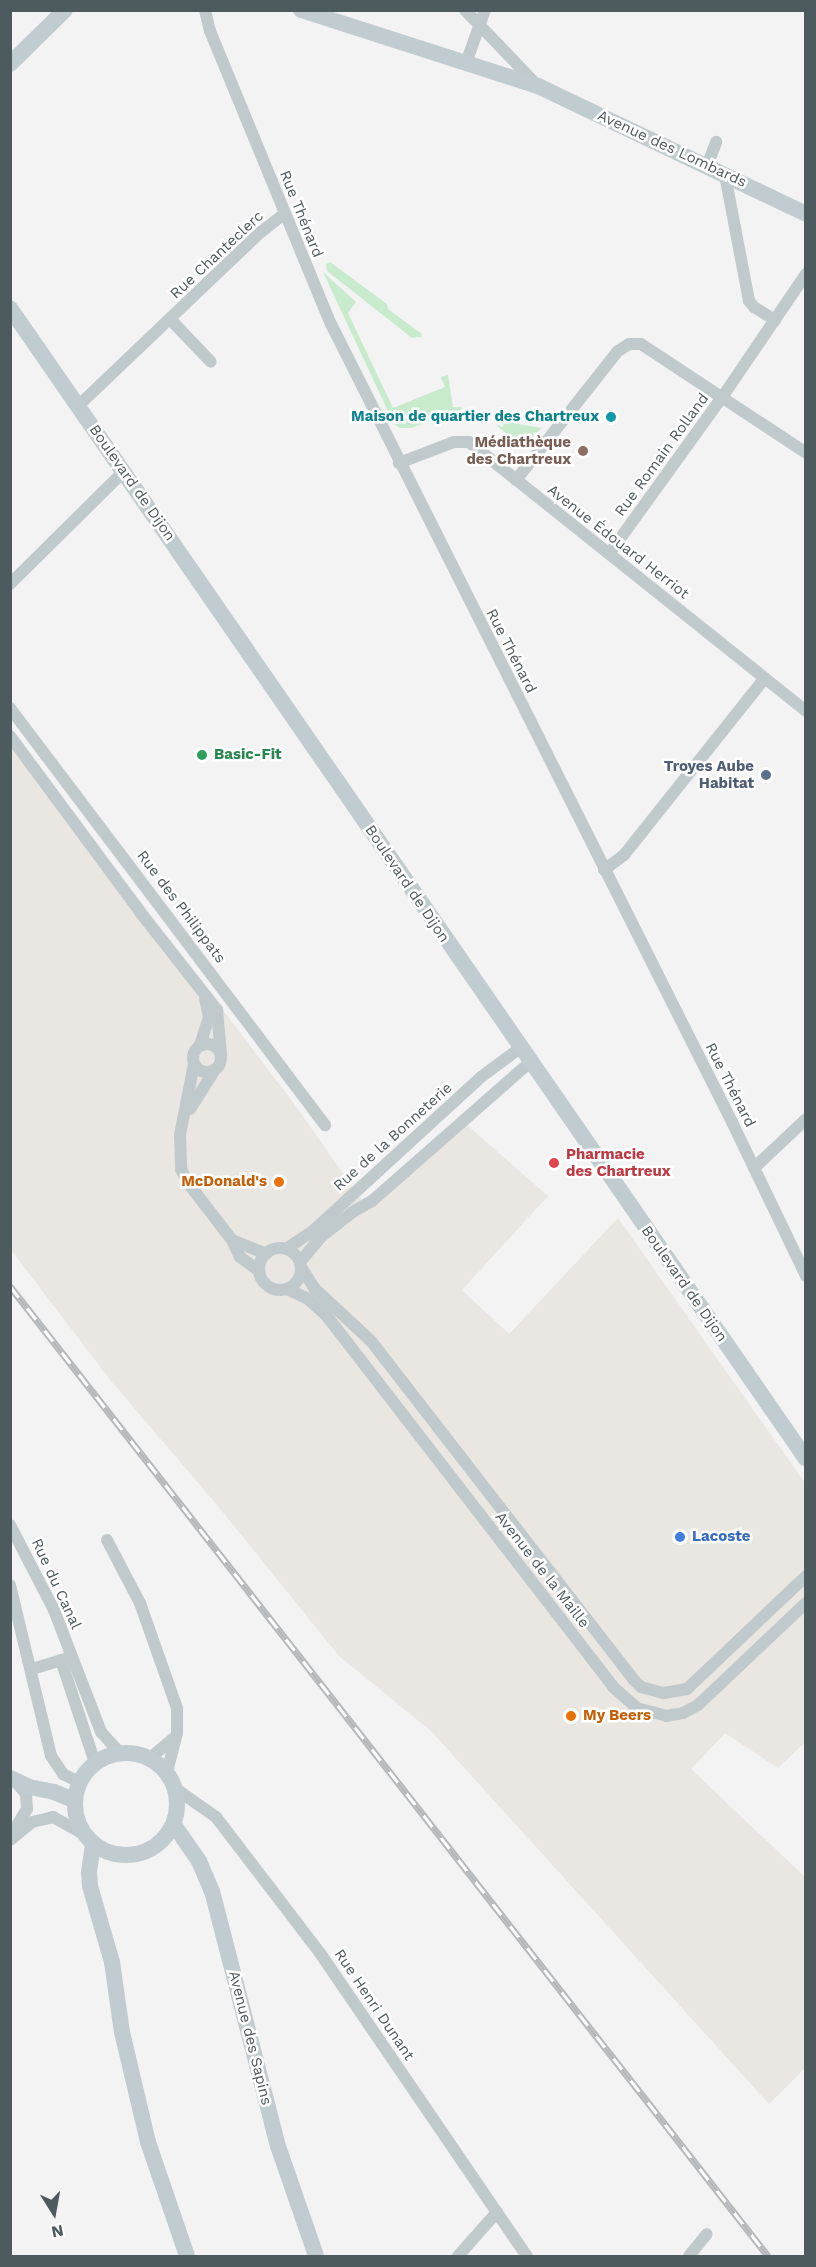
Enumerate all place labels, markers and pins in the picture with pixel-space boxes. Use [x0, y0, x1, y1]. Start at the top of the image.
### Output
place label: Maison de quartier des Chartreux [351, 408, 599, 426]
marker: Maison de quartier des Chartreux [604, 410, 618, 424]
place label: Médiathèque des Chartreux [466, 433, 571, 468]
marker: Médiathèque des Chartreux [576, 444, 590, 458]
place label: Basic-Fit [214, 746, 282, 764]
marker: Basic-Fit [195, 748, 209, 762]
place label: Troyes Aube Habitat [663, 757, 754, 792]
marker: Troyes Aube Habitat [759, 768, 773, 782]
place label: Pharmacie des Chartreux [566, 1145, 671, 1180]
marker: Pharmacie des Chartreux [547, 1156, 561, 1170]
place label: McDonald's [181, 1173, 267, 1191]
marker: McDonald's [272, 1175, 286, 1189]
place label: Lacoste [692, 1528, 750, 1546]
marker: Lacoste [673, 1530, 687, 1544]
place label: My Beers [583, 1707, 651, 1725]
marker: My Beers [564, 1709, 578, 1723]

